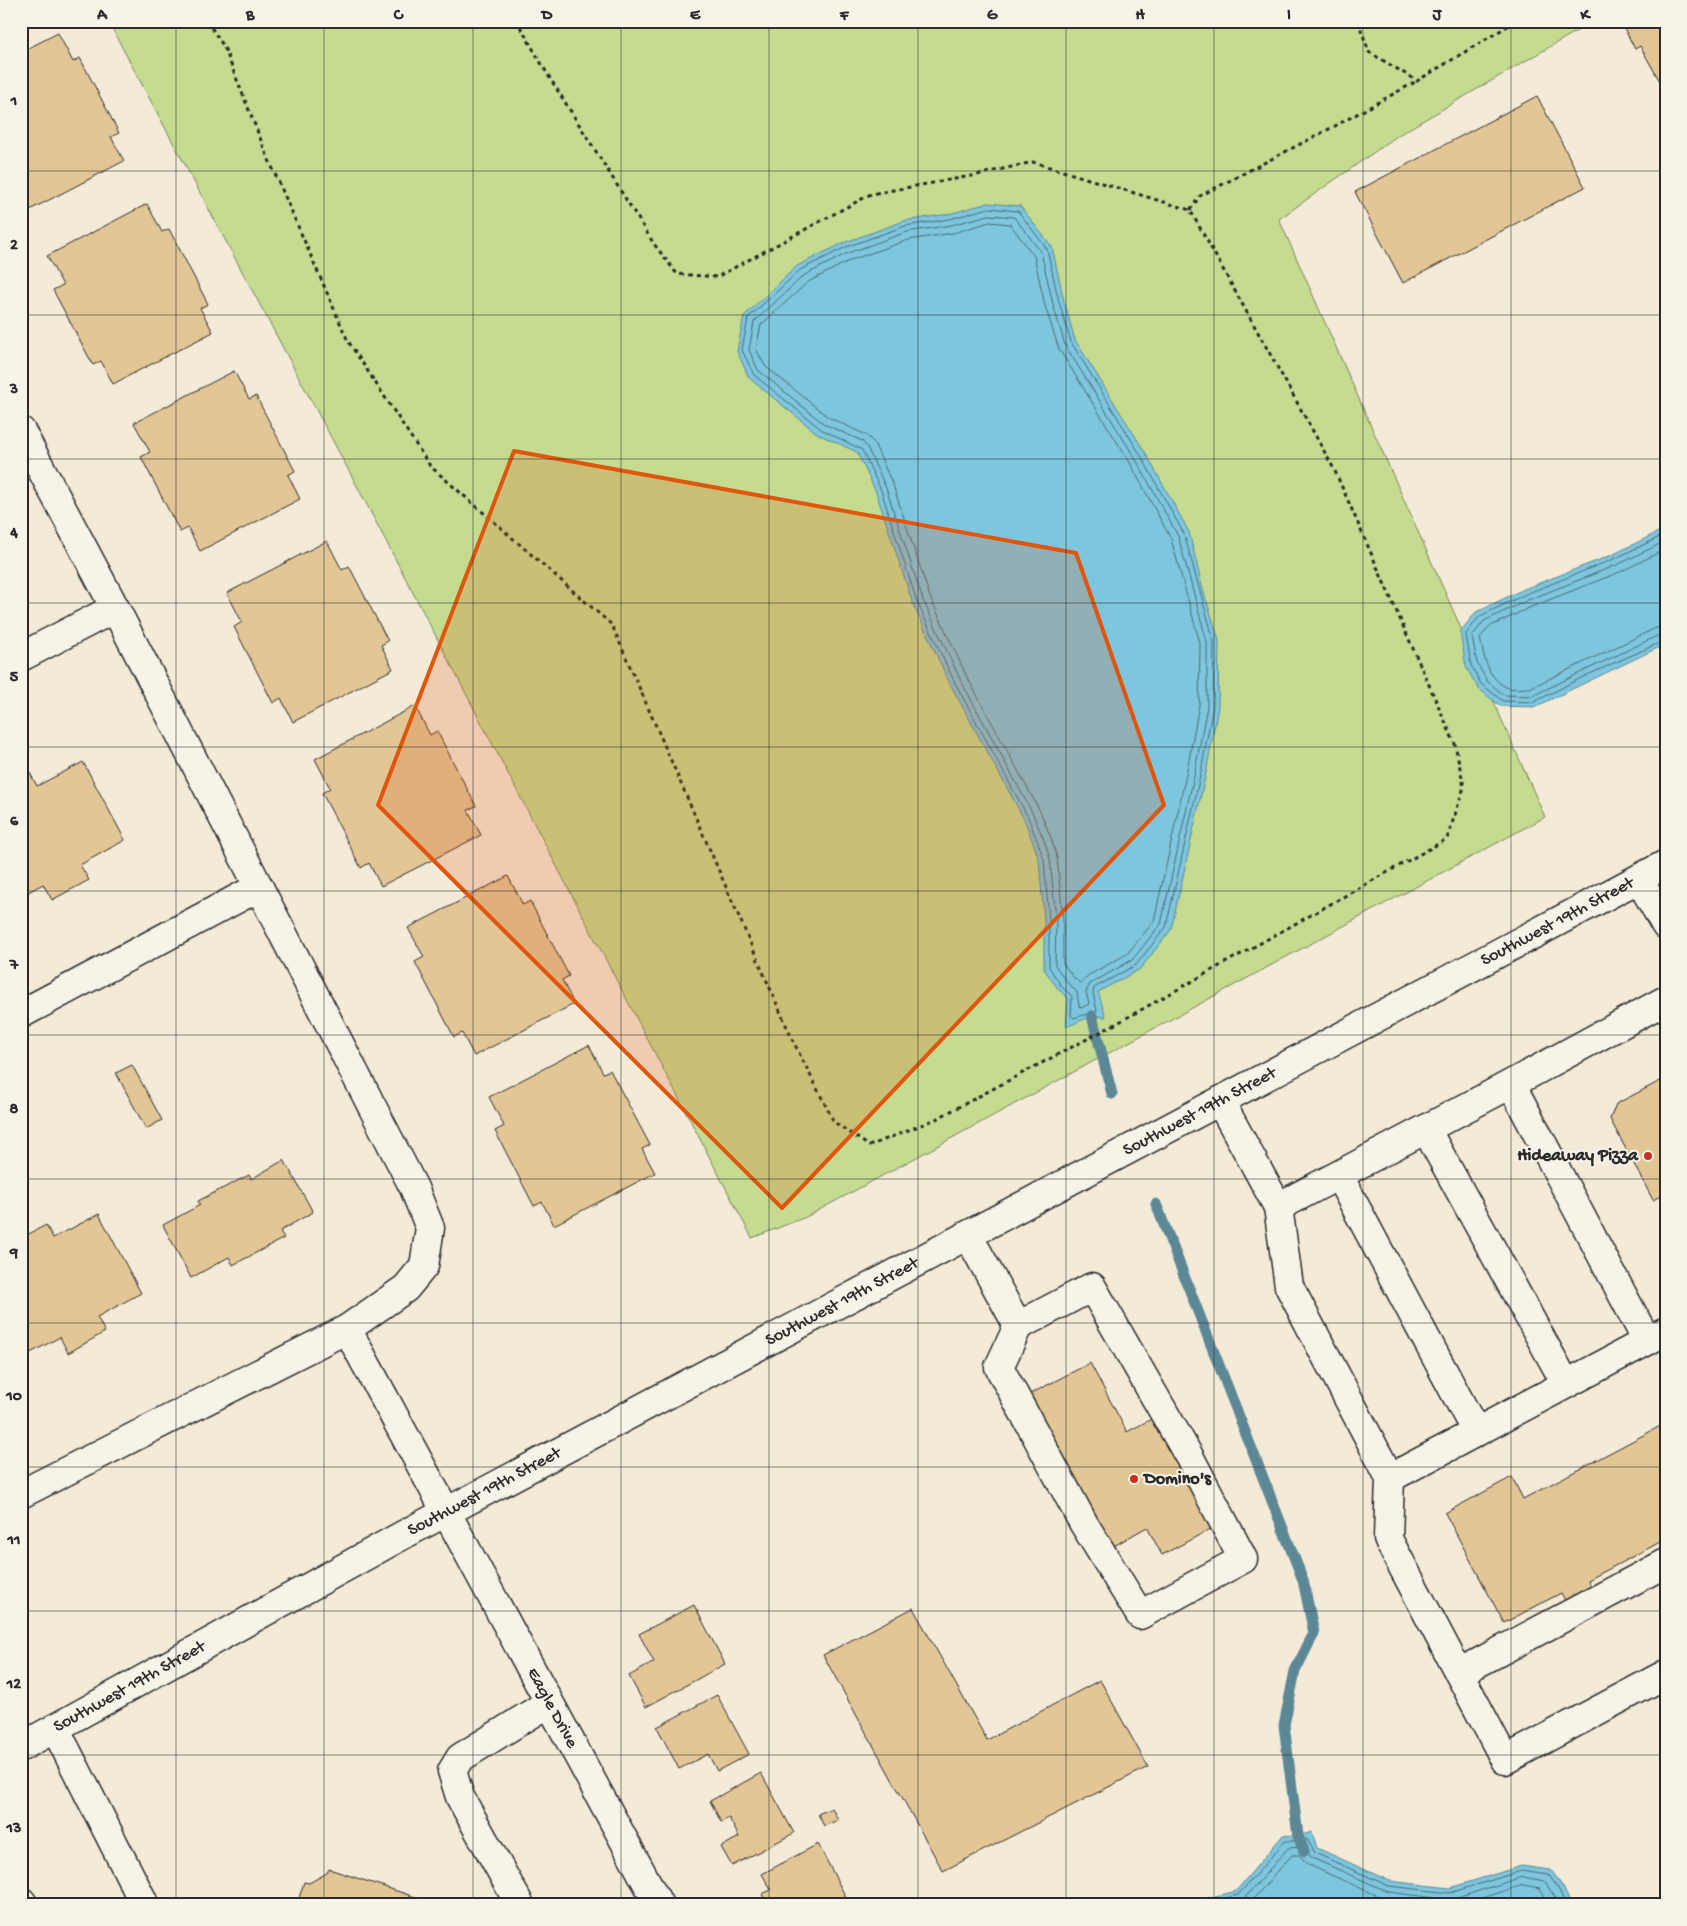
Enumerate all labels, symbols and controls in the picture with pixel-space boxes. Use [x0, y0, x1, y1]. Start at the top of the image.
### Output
text: A [96, 7, 108, 26]
text: B [245, 7, 255, 26]
text: C [393, 7, 404, 26]
text: D [540, 7, 553, 26]
text: E [690, 7, 701, 26]
text: F [839, 7, 850, 26]
text: G [987, 7, 998, 26]
text: H [1135, 7, 1145, 26]
text: I [1287, 7, 1291, 26]
text: J [1432, 7, 1443, 26]
text: K [1580, 7, 1592, 26]
text: 1 [10, 93, 17, 112]
text: 2 [10, 237, 18, 256]
text: 3 [9, 381, 18, 400]
text: 4 [9, 525, 18, 544]
text: 5 [10, 669, 19, 688]
text: 6 [10, 813, 19, 832]
street label: Southwest 19th Street [1477, 872, 1639, 971]
text: 7 [9, 957, 19, 976]
street label: Southwest 19th Street [1120, 1062, 1281, 1161]
text: 8 [10, 1101, 19, 1120]
place label: Hideaway Pizza [1517, 1146, 1639, 1167]
marker: Hideaway Pizza [1642, 1150, 1654, 1162]
text: 9 [9, 1245, 18, 1264]
street label: Southwest 19th Street [762, 1252, 924, 1351]
text: 10 [5, 1388, 22, 1407]
street label: Southwest 19th Street [404, 1442, 566, 1541]
place label: Domino's [1142, 1469, 1212, 1490]
marker: Domino's [1128, 1473, 1140, 1485]
text: 11 [7, 1532, 20, 1551]
street label: Southwest 19th Street [50, 1636, 210, 1737]
street label: Eagle Drive [522, 1664, 583, 1752]
text: 12 [6, 1676, 21, 1695]
text: 13 [6, 1820, 21, 1839]

